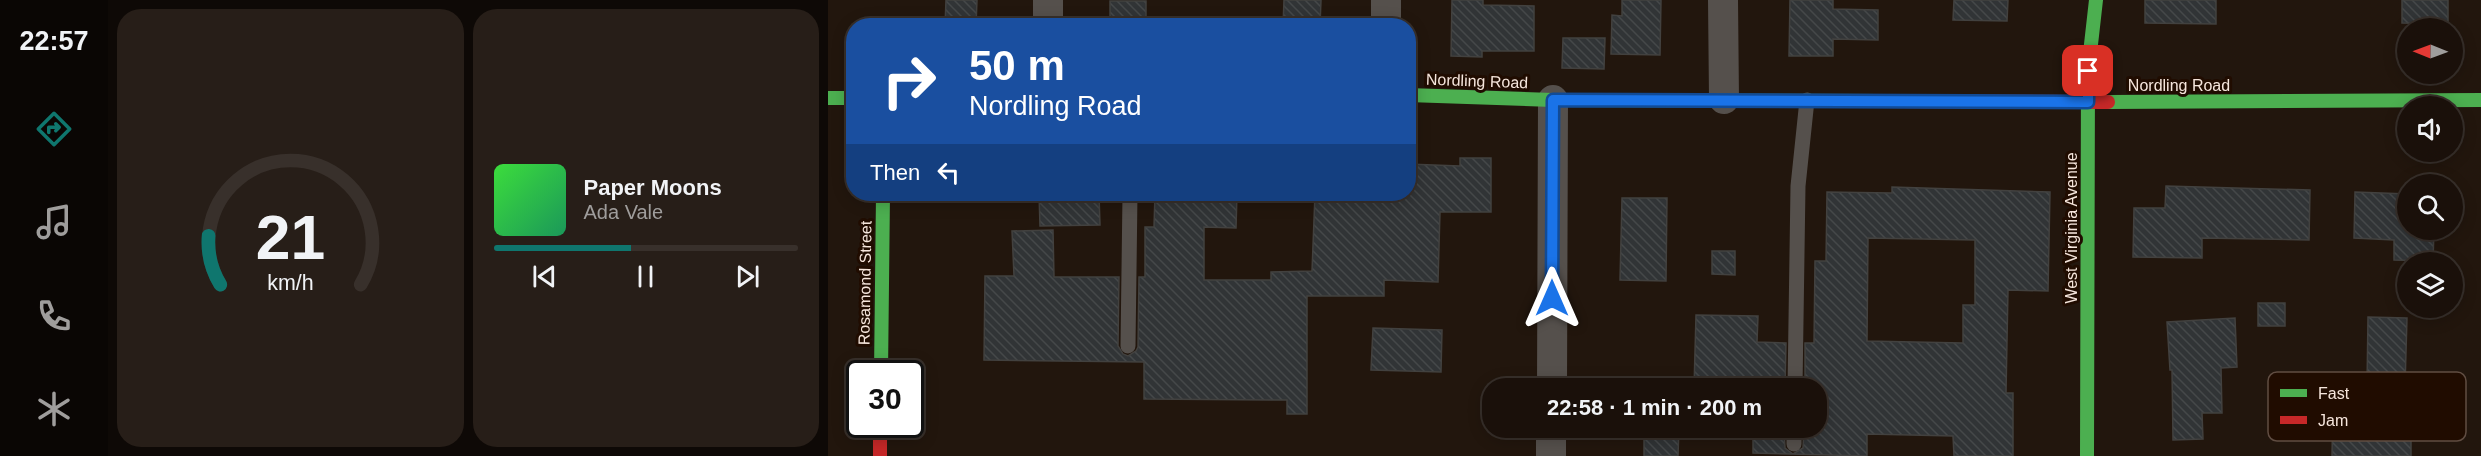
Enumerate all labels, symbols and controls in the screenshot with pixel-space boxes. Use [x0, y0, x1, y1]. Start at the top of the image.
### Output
north arrow [2397, 18, 2463, 84]
map controls [2397, 18, 2463, 318]
text: 22:57 [19, 26, 89, 56]
icon: right [870, 42, 948, 120]
text: 50 m [969, 42, 1065, 89]
pin [2062, 45, 2113, 96]
icon: arrive [2071, 54, 2104, 87]
street label: Nordling Road [1426, 71, 1528, 91]
street label: Nordling Road [2128, 77, 2230, 94]
text: Nordling Road [969, 91, 1142, 121]
button: sound [2397, 96, 2463, 162]
icon: directions [33, 108, 75, 150]
street label: West Virginia Avenue [2063, 152, 2080, 304]
icon: left [932, 156, 965, 189]
text: Then [870, 160, 920, 185]
button: search [2397, 174, 2463, 240]
text: Paper Moons [584, 175, 722, 200]
icon: music [33, 201, 75, 243]
text: Ada Vale [584, 201, 663, 223]
text: 21 [256, 203, 325, 272]
street label: Rosamond Street [855, 220, 875, 345]
button: layers [2397, 252, 2463, 318]
icon: previous [528, 260, 561, 293]
icon: pause [629, 260, 662, 293]
icon: next [731, 260, 764, 293]
position arrow [1520, 266, 1584, 330]
text: km/h [267, 271, 313, 295]
icon: phone [33, 295, 75, 337]
speed limit sign: 30 [846, 360, 924, 438]
legend [2268, 372, 2466, 441]
text: Fast [2318, 385, 2350, 402]
icon: climate [33, 388, 75, 430]
text: 22:58 · 1 min · 200 m [1547, 395, 1762, 420]
text: Jam [2318, 412, 2348, 429]

